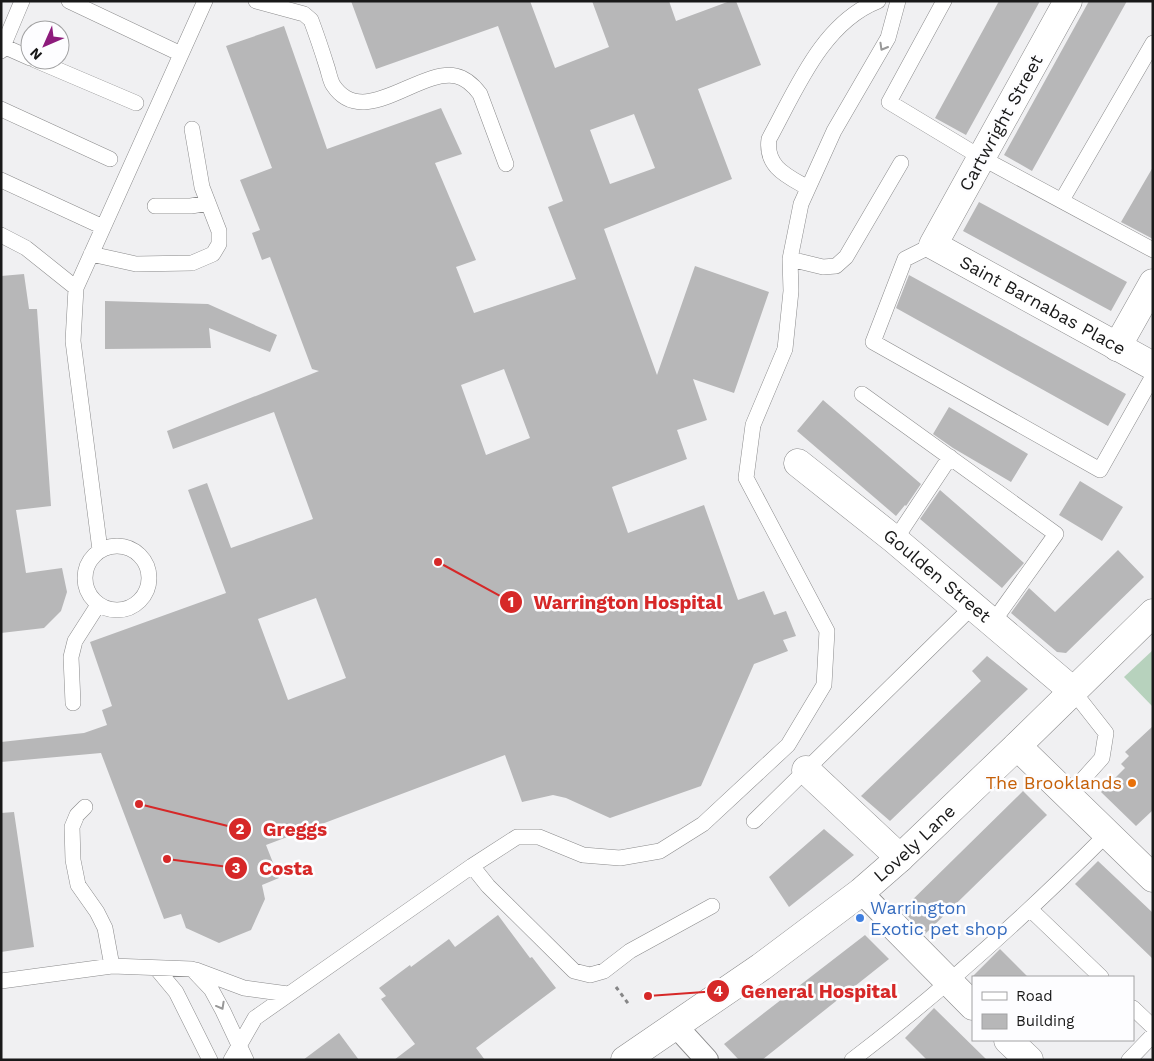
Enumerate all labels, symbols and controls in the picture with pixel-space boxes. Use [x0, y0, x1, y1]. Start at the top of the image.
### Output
north arrow [20, 20, 70, 70]
one-way arrow [879, 42, 889, 51]
text: N [26, 45, 45, 64]
street label: Cartwright Street [954, 51, 1047, 195]
street label: Saint Barnabas Place [956, 251, 1129, 359]
street label: Goulden Street [880, 524, 995, 627]
callout: Warrington Hospital [498, 585, 732, 619]
text: Warrington Hospital [533, 591, 723, 614]
text: 1 [508, 593, 514, 611]
place label: The Brooklands [986, 772, 1122, 793]
marker: The Brooklands [1126, 777, 1138, 789]
street label: Lovely Lane [869, 800, 959, 886]
callout: Greggs [228, 812, 337, 846]
text: Greggs [263, 818, 327, 841]
text: 2 [236, 820, 245, 838]
callout: Costa [224, 851, 322, 885]
text: Costa [259, 857, 313, 880]
text: 3 [232, 859, 241, 877]
place label: Warrington Exotic pet shop [870, 897, 1008, 939]
marker: Warrington Exotic pet shop [854, 912, 866, 924]
callout: General Hospital [706, 974, 908, 1008]
legend [972, 976, 1134, 1041]
text: General Hospital [741, 980, 898, 1003]
text: 4 [713, 982, 723, 1000]
text: Road [1016, 987, 1053, 1005]
one-way arrow [214, 1001, 224, 1010]
text: Building [1016, 1012, 1074, 1030]

